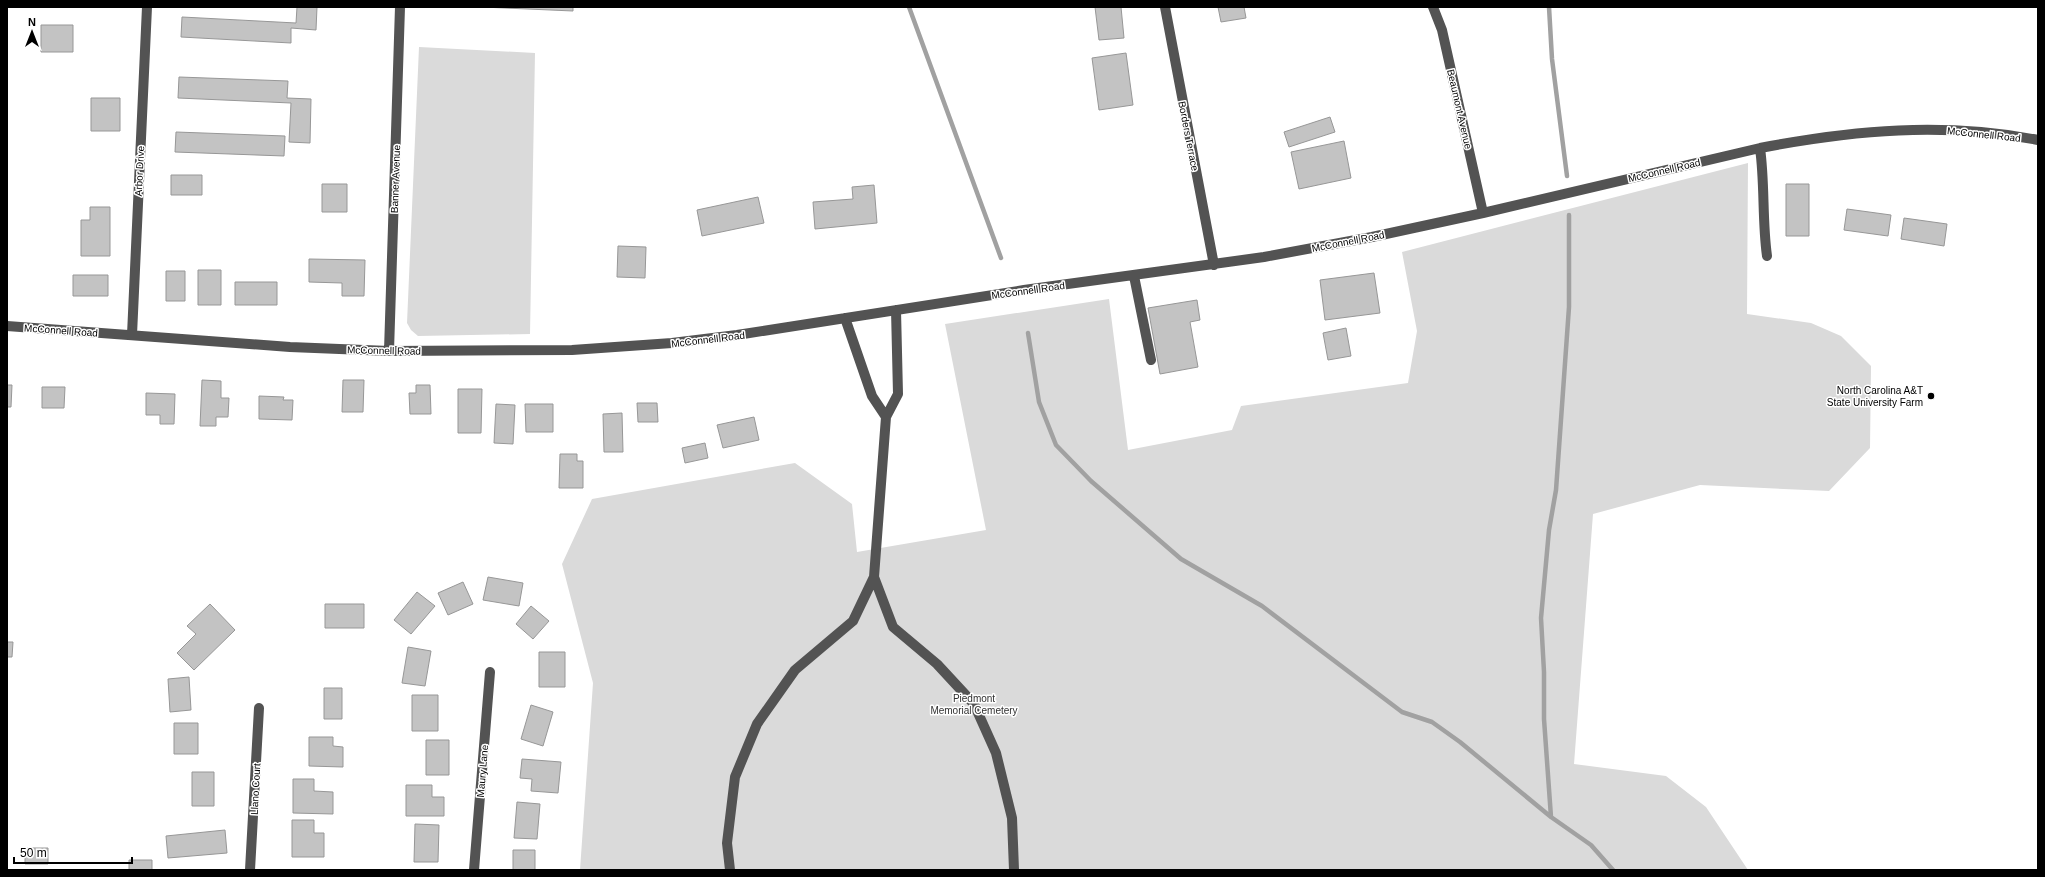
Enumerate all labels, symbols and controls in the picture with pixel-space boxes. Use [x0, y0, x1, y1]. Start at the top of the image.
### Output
north arrow [12, 12, 52, 52]
text: N [28, 16, 36, 28]
street label: Beaumont Avenue [1445, 68, 1474, 150]
street label: Borders Terrace [1176, 100, 1201, 172]
street label: McConnell Road [1947, 125, 2021, 144]
street label: Banner Avenue [389, 144, 402, 213]
street label: Arbor Drive [133, 145, 146, 197]
street label: McConnell Road [1627, 157, 1701, 184]
street label: McConnell Road [1311, 229, 1385, 254]
street label: McConnell Road [991, 280, 1065, 301]
street label: McConnell Road [24, 322, 98, 339]
street label: McConnell Road [671, 330, 745, 349]
street label: McConnell Road [347, 344, 421, 357]
place label: North Carolina A&T State University Farm [1827, 385, 1923, 408]
marker: North Carolina A&T State University Farm [1926, 391, 1936, 401]
park label: Piedmont Memorial Cemetery [930, 693, 1018, 716]
street label: Maury Lane [475, 744, 490, 798]
street label: Llano Court [249, 763, 262, 815]
scale bar [14, 839, 132, 865]
text: 50 m [20, 846, 47, 860]

